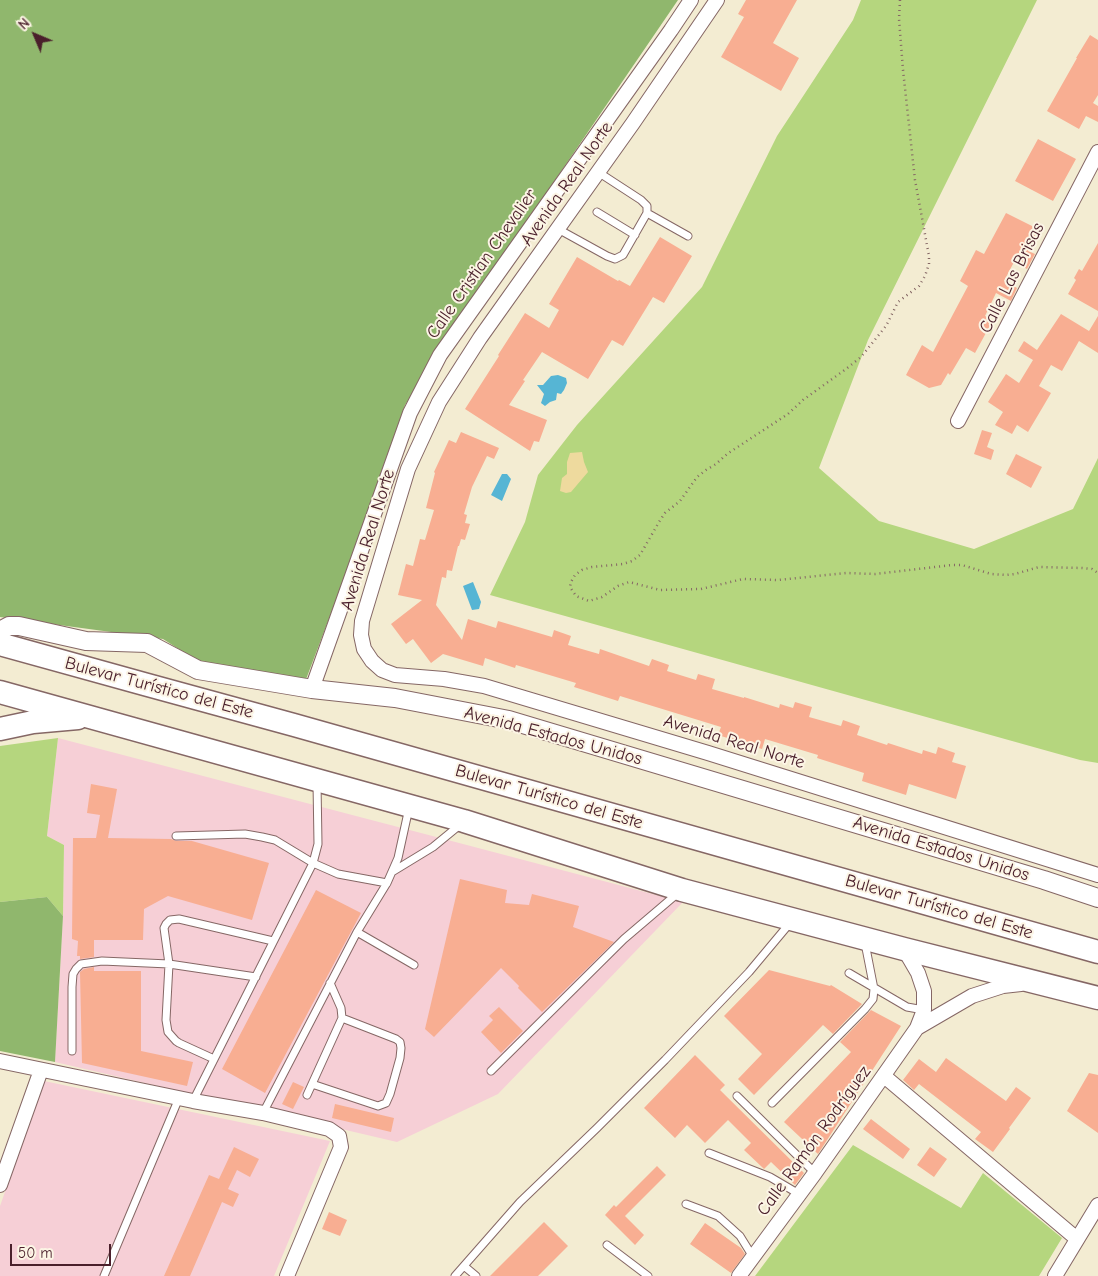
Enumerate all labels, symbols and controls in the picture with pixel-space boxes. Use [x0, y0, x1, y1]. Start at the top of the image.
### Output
north arrow [10, 10, 60, 60]
text: N [15, 15, 33, 33]
street label: Avenida Real Norte [516, 118, 618, 250]
street label: Calle Cristian Chevalier [422, 185, 542, 343]
street label: Calle Las Brisas [975, 219, 1049, 337]
street label: Avenida Real Norte [336, 467, 400, 613]
street label: Bulevar Turístico del Este [62, 652, 256, 724]
street label: Avenida Estados Unidos [462, 702, 644, 770]
street label: Avenida Real Norte [661, 710, 807, 774]
street label: Bulevar Turístico del Este [453, 760, 645, 834]
street label: Avenida Estados Unidos [850, 812, 1032, 886]
street label: Bulevar Turístico del Este [843, 870, 1035, 944]
street label: Calle Ramón Rodríguez [752, 1062, 876, 1220]
scale bar [12, 1234, 114, 1266]
text: 50 m [18, 1244, 53, 1262]

